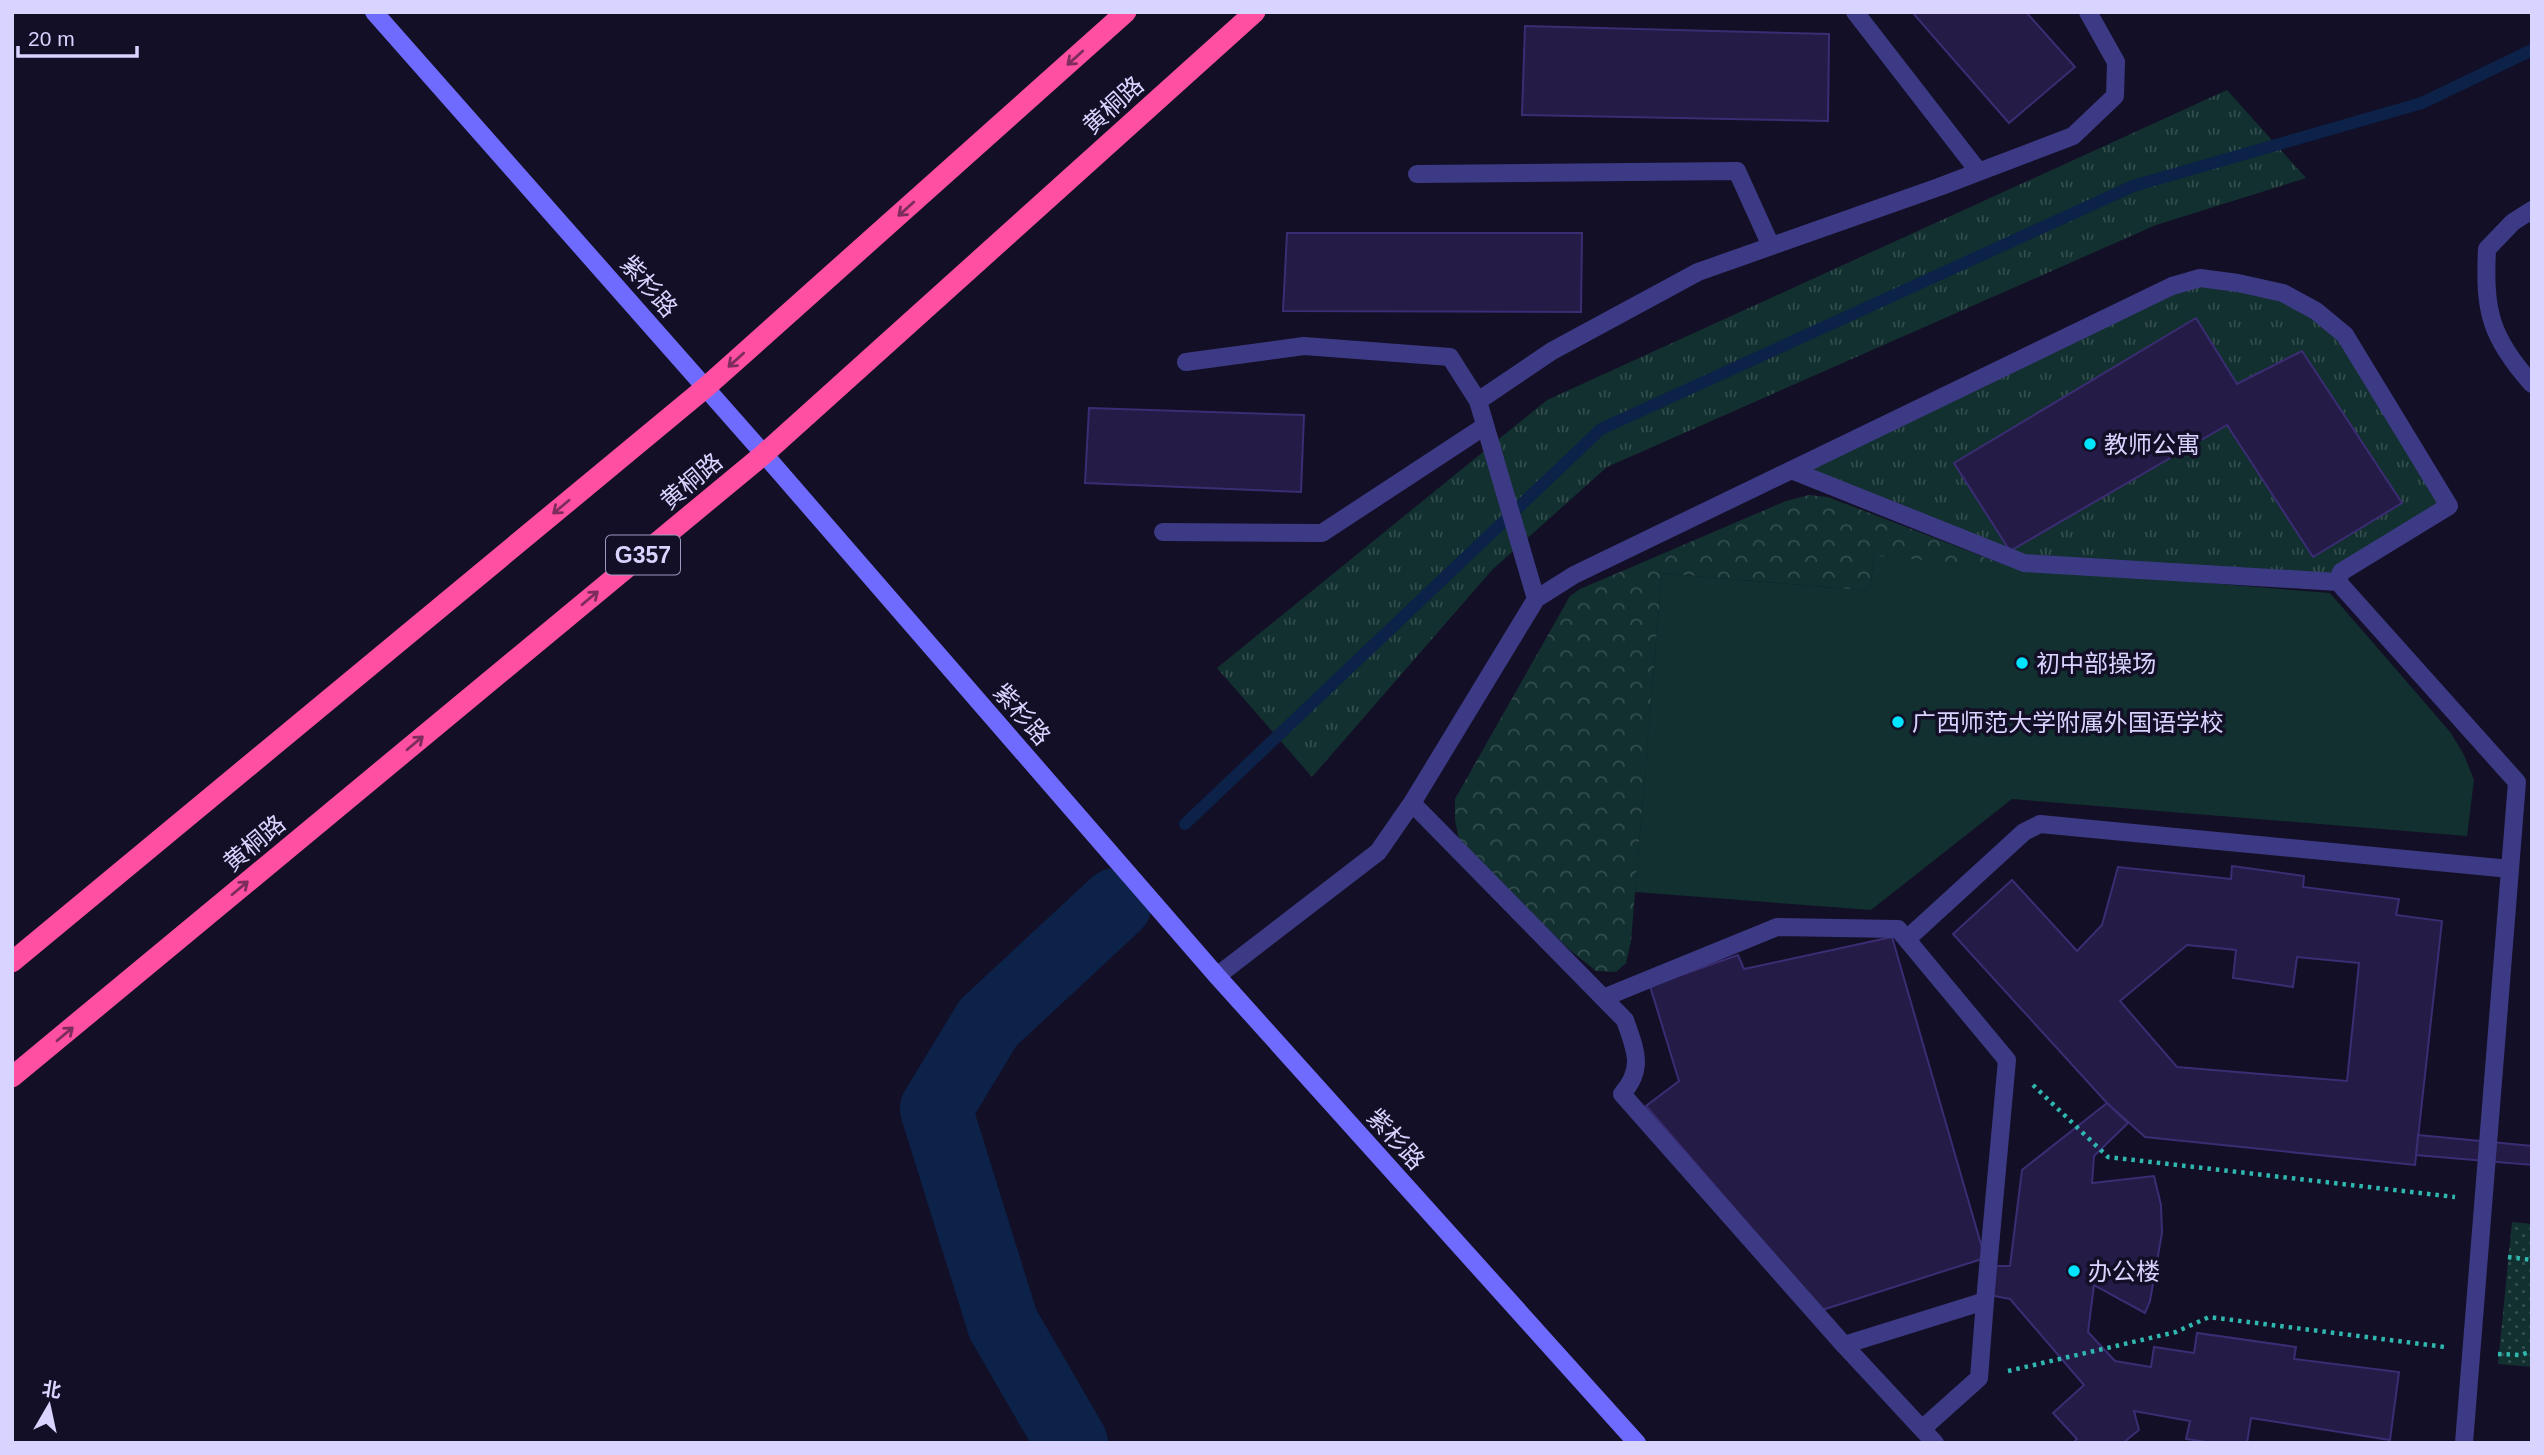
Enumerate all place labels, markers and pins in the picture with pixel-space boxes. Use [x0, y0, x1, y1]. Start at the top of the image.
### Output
place label: 教师公寓 [2104, 431, 2200, 458]
marker: 教师公寓 [2082, 436, 2098, 452]
place label: 初中部操场 [2036, 650, 2156, 677]
marker: 初中部操场 [2014, 655, 2030, 671]
place label: 广西师范大学附属外国语学校 [1912, 709, 2224, 736]
marker: 广西师范大学附属外国语学校 [1890, 714, 1906, 730]
place label: 办公楼 [2088, 1258, 2160, 1285]
marker: 办公楼 [2066, 1263, 2082, 1279]

